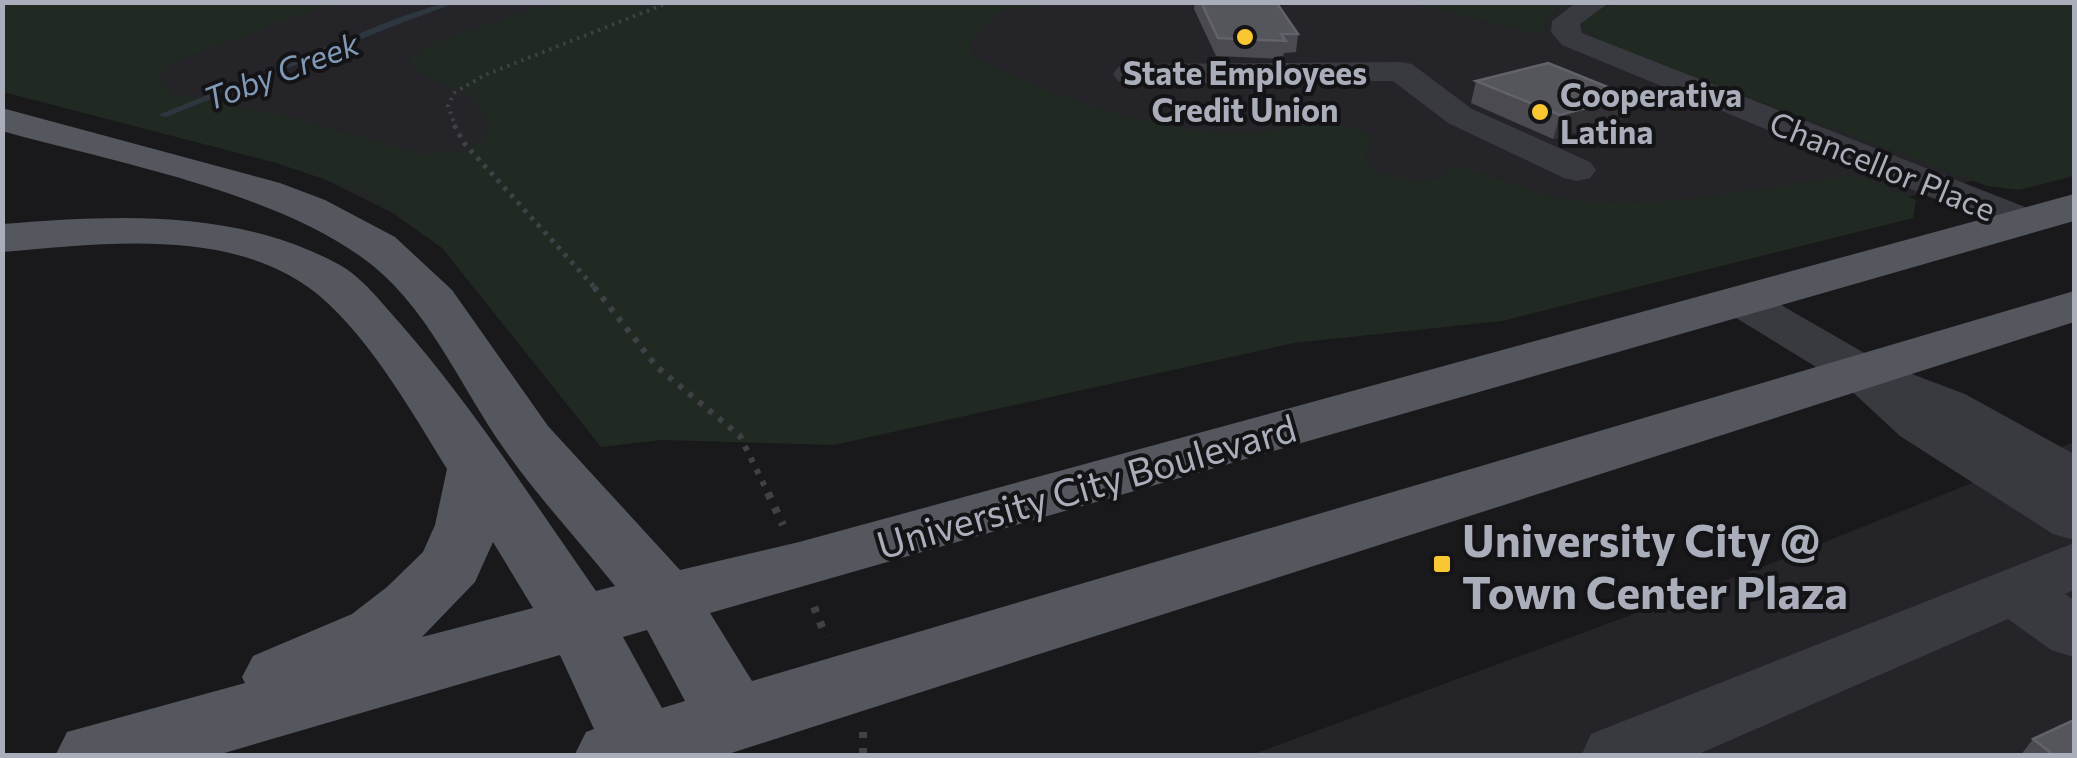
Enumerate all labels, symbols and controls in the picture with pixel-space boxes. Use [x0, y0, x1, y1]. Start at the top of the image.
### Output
water label: Toby Creek [198, 22, 365, 118]
marker: State Employees Credit Union [1234, 26, 1256, 48]
place label: State Employees Credit Union [1123, 52, 1367, 129]
place label: Cooperativa Latina [1560, 74, 1742, 151]
marker: Cooperativa Latina [1529, 101, 1551, 123]
street label: Chancellor Place [1764, 102, 2002, 228]
street label: University City Boulevard [871, 403, 1301, 567]
place label: University City @ Town Center Plaza [1462, 511, 1848, 618]
marker: University City @ Town Center Plaza [1431, 553, 1453, 575]

